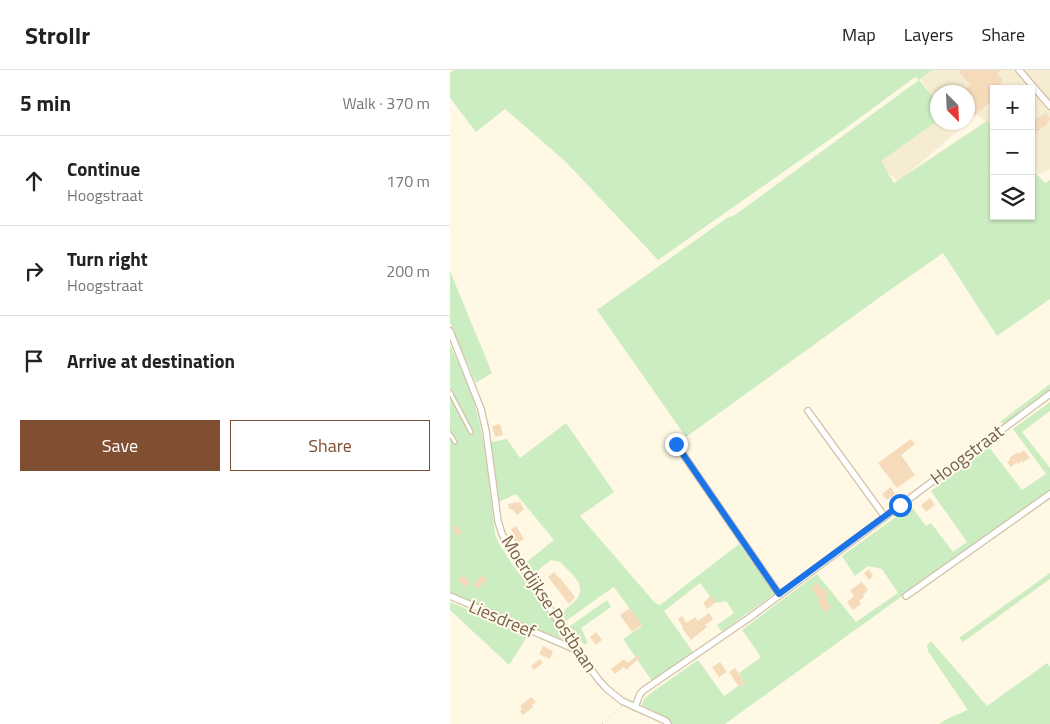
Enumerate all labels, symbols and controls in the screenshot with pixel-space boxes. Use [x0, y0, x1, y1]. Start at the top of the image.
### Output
text: Strollr [25, 17, 90, 53]
text: Map [842, 21, 876, 48]
text: Layers [904, 21, 953, 48]
text: Share [981, 21, 1025, 48]
north arrow [930, 85, 975, 130]
map controls [990, 85, 1035, 220]
button: + [990, 85, 1035, 130]
text: 5 min [20, 87, 71, 119]
text: Walk · 370 m [342, 91, 430, 115]
button: − [990, 130, 1035, 175]
text: Continue [67, 154, 140, 183]
icon: ahead [20, 167, 48, 195]
text: 170 m [386, 169, 430, 193]
button: layers [990, 175, 1035, 220]
text: Hoogstraat [67, 183, 143, 207]
text: Turn right [67, 244, 148, 273]
icon: right [20, 257, 48, 285]
text: 200 m [386, 259, 430, 283]
text: Hoogstraat [67, 273, 143, 297]
text: Arrive at destination [67, 346, 235, 375]
icon: arrive [20, 347, 48, 375]
street label: Hoogstraat [924, 418, 1010, 491]
button: Save [20, 420, 220, 471]
button: Share [230, 420, 430, 471]
route end [665, 433, 688, 456]
route start [889, 494, 912, 517]
street label: Moerdijkse Postbaan [495, 530, 604, 678]
street label: Liesdreef [465, 592, 540, 645]

